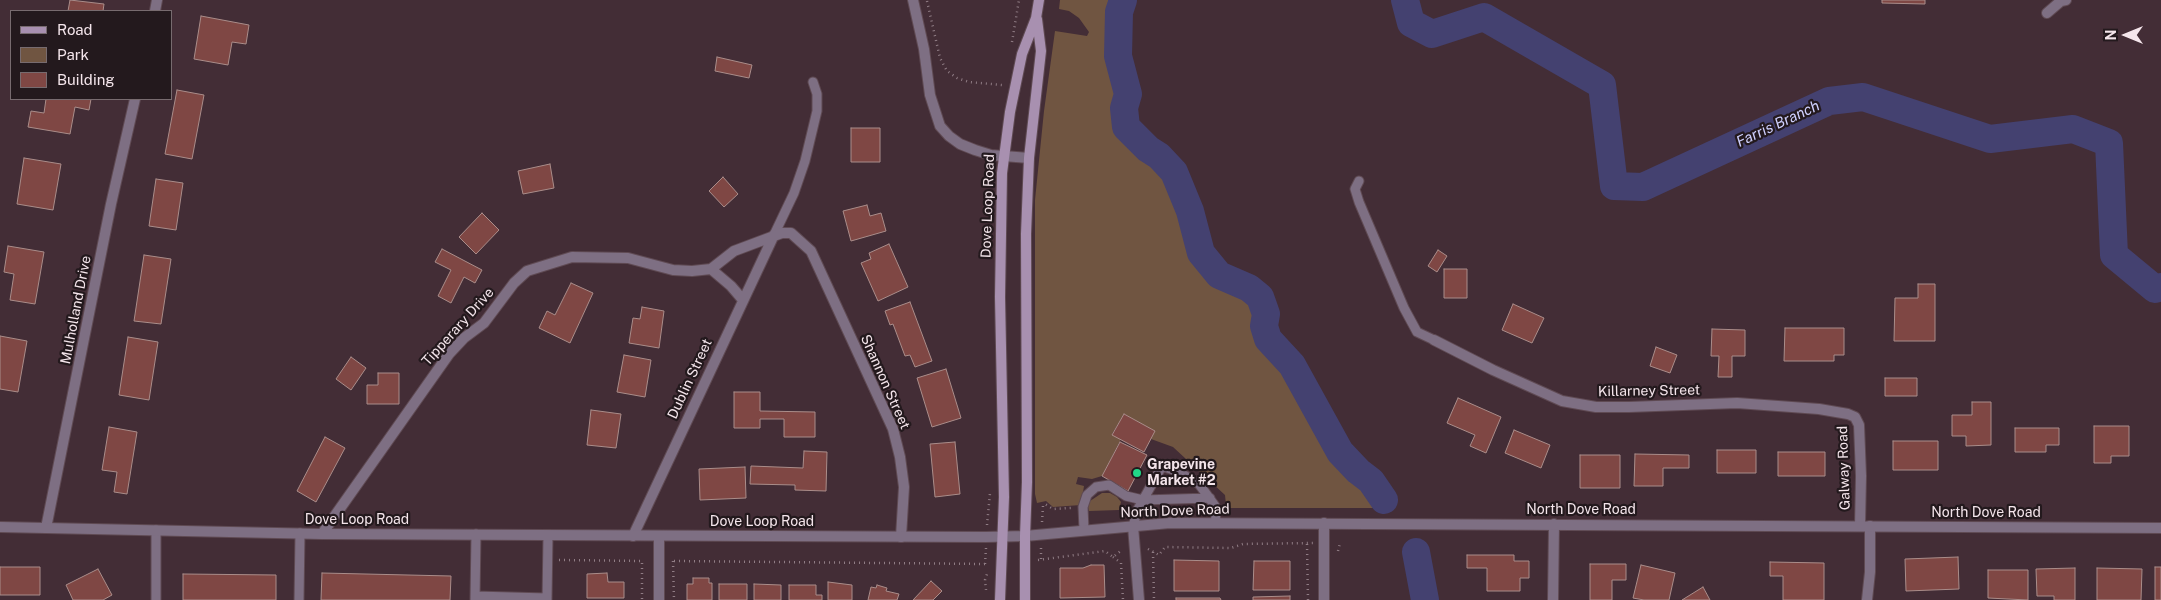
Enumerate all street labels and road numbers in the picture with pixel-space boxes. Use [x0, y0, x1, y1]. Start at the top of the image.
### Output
street label: Dove Loop Road [978, 154, 998, 258]
street label: Mulholland Drive [57, 254, 95, 366]
street label: Tipperary Drive [418, 284, 498, 370]
street label: Shannon Street [857, 332, 913, 432]
street label: Dublin Street [664, 336, 716, 422]
street label: Killarney Street [1598, 382, 1700, 400]
street label: Galway Road [1834, 426, 1854, 510]
street label: North Dove Road [1120, 501, 1230, 521]
street label: North Dove Road [1526, 502, 1636, 518]
street label: North Dove Road [1931, 505, 2041, 521]
street label: Dove Loop Road [305, 512, 409, 528]
street label: Dove Loop Road [710, 514, 814, 530]

